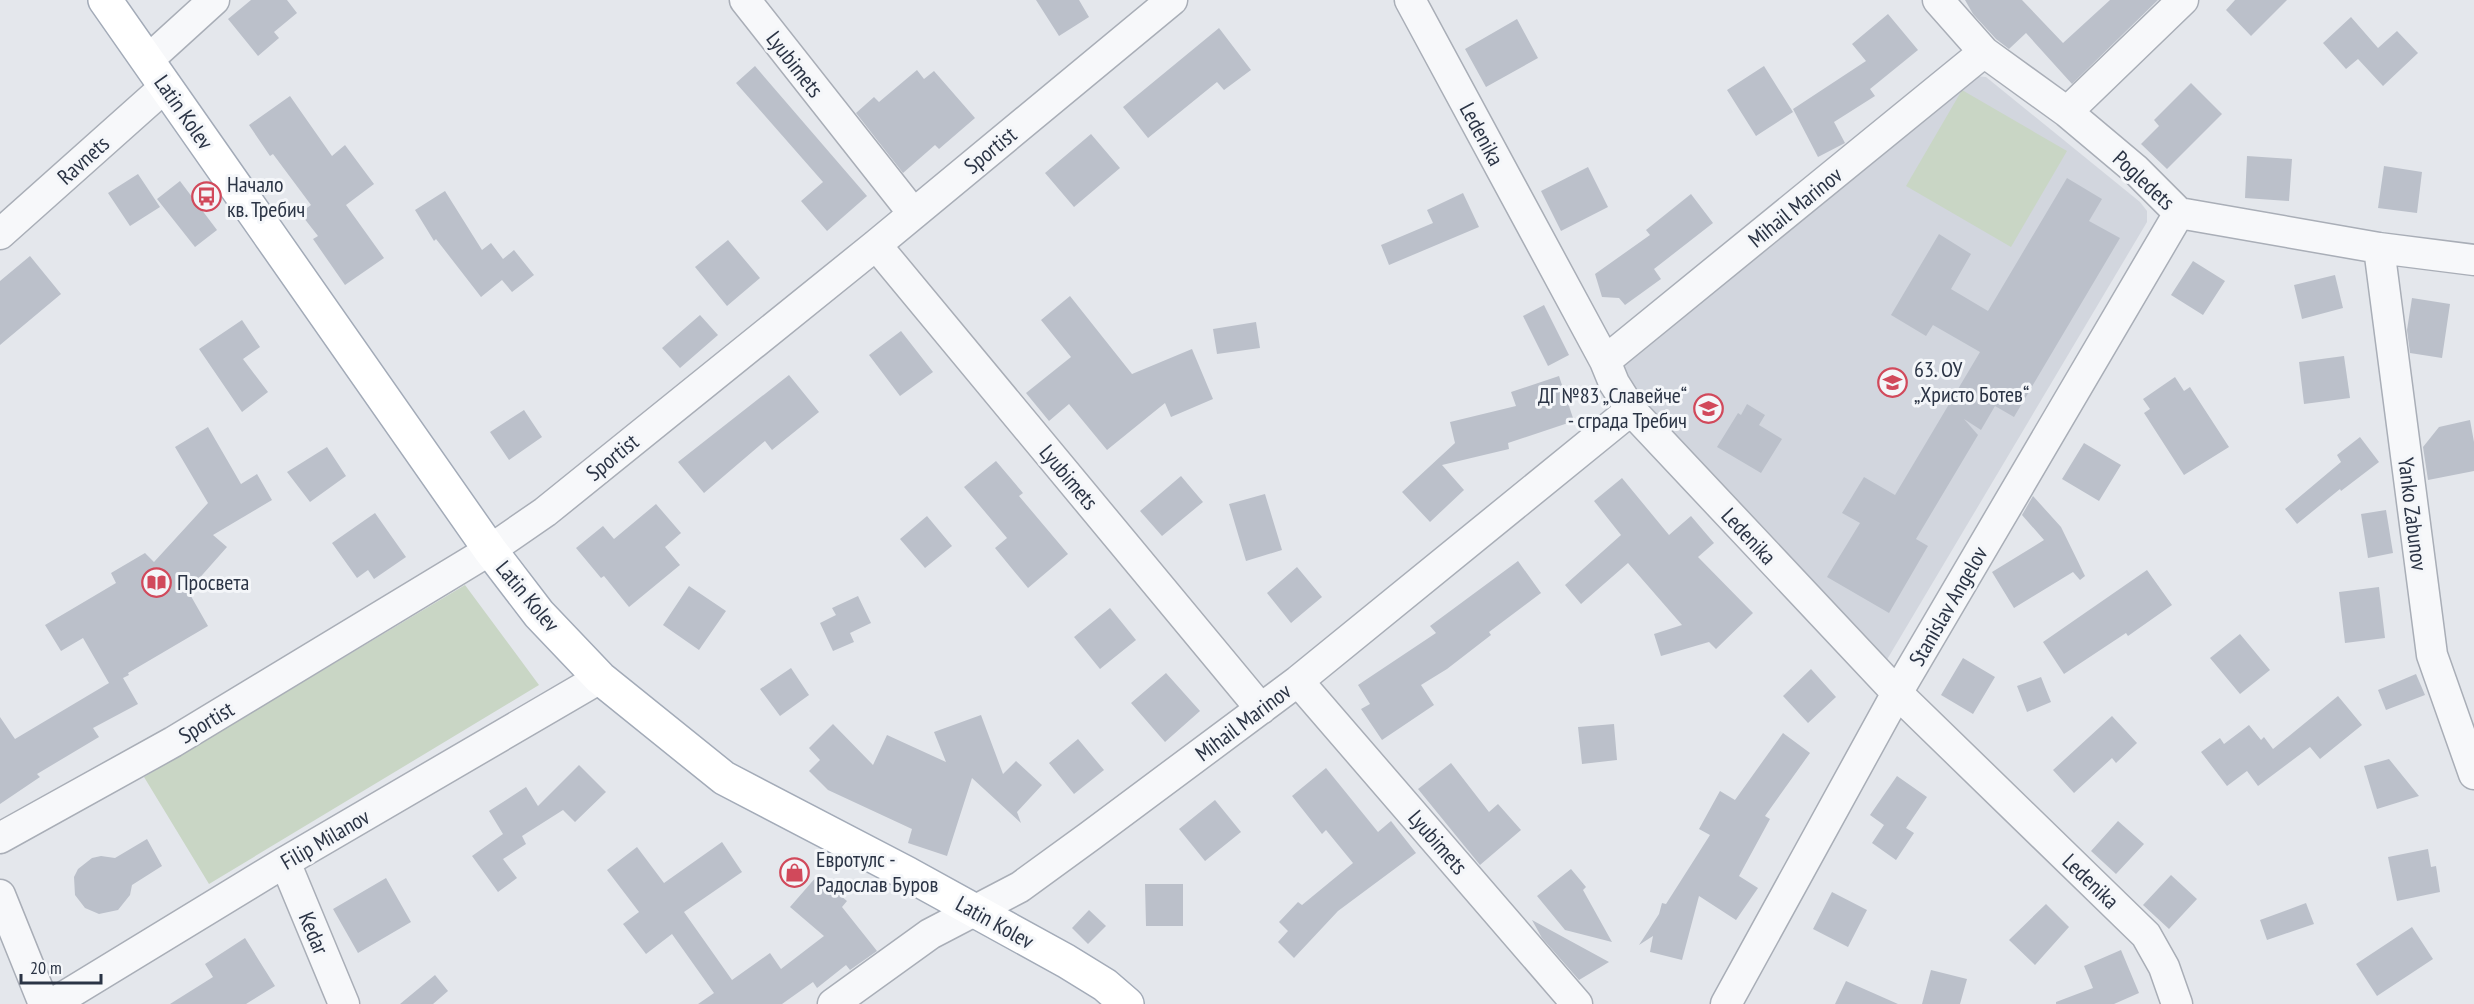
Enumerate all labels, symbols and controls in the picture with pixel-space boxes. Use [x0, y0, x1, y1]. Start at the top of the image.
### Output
street label: Lyubimets [760, 25, 830, 103]
street label: Latin Kolev [148, 69, 220, 155]
street label: Ledenika [1454, 98, 1510, 170]
street label: Sportist [958, 120, 1022, 180]
street label: Ravnets [51, 129, 115, 191]
street label: Pogledets [2107, 144, 2181, 216]
street label: Mihail Marinov [1742, 160, 1848, 253]
place label: Начало кв. Требич [227, 170, 305, 223]
bus stop icon: Начало кв. Требич [190, 181, 222, 213]
place label: 63. ОУ „Христо Ботев“ [1914, 355, 2029, 408]
school or university icon: 63. ОУ „Христо Ботев“ [1877, 366, 1909, 398]
place label: ДГ №83 „Славейче“ - сграда Требич [1538, 381, 1687, 434]
school or university icon: ДГ №83 „Славейче“ - сграда Требич [1692, 392, 1724, 424]
street label: Sportist [580, 427, 644, 487]
street label: Lyubimets [1034, 439, 1104, 515]
street label: Yanko Zabunov [2392, 456, 2434, 573]
street label: Ledenika [1716, 502, 1782, 570]
street label: Stanislav Angelov [1902, 541, 1994, 671]
street label: Latin Kolev [490, 555, 566, 638]
library icon: Просвета [140, 566, 172, 598]
place label: Просвета [177, 568, 249, 596]
street label: Mihail Marinov [1189, 677, 1297, 767]
street label: Sportist [173, 695, 239, 749]
street label: Filip Milanov [275, 802, 375, 876]
street label: Lyubimets [1402, 804, 1474, 880]
place label: Евротулс - Радослав Буров [816, 845, 938, 898]
street label: Ledenika [2057, 847, 2125, 915]
shop icon: Евротулс - Радослав Буров [779, 856, 811, 888]
street label: Latin Kolev [951, 889, 1039, 955]
street label: Kedar [293, 908, 335, 958]
scale bar [21, 947, 100, 985]
text: 20 m [30, 956, 62, 979]

